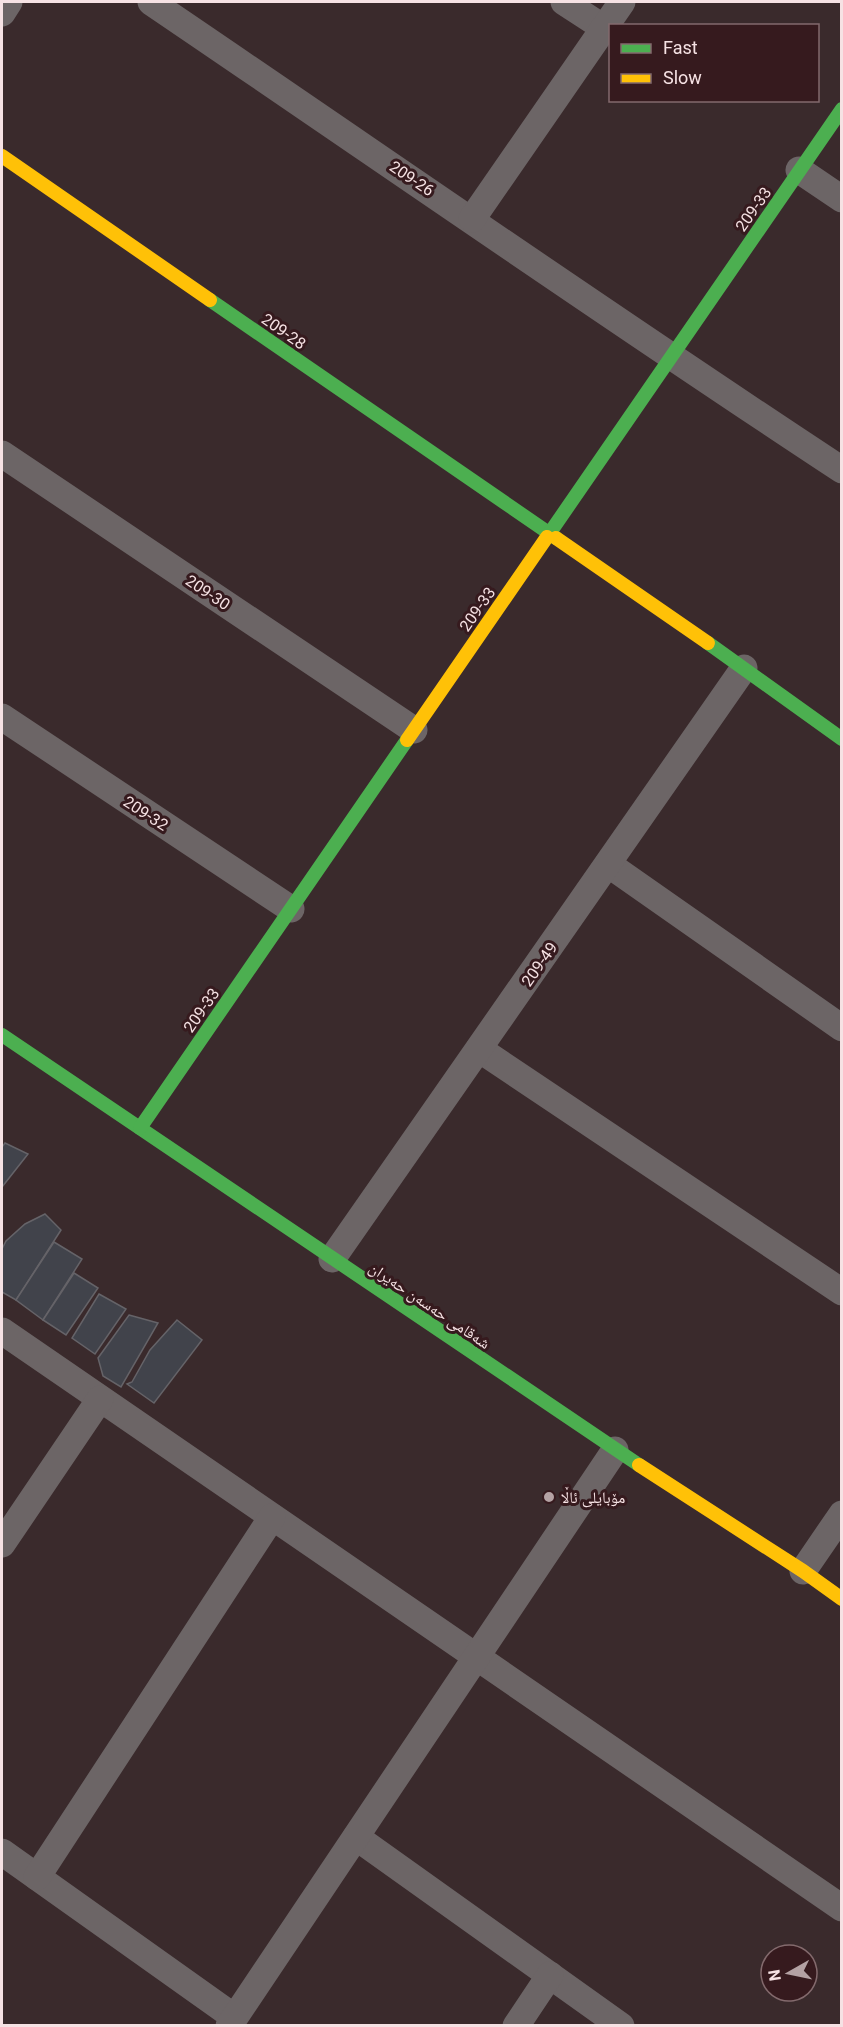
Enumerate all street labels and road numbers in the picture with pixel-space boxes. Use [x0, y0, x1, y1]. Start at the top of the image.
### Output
street label: 209-26 [386, 157, 438, 200]
street label: 209-33 [731, 184, 775, 235]
street label: 209-28 [258, 309, 309, 353]
street label: 209-30 [182, 571, 234, 614]
street label: 209-33 [455, 584, 499, 635]
street label: 209-32 [120, 792, 172, 835]
street label: 209-49 [517, 939, 561, 990]
street label: 209-33 [179, 985, 223, 1036]
street label: شەقامی حەسەن حەیران [365, 1258, 494, 1354]

